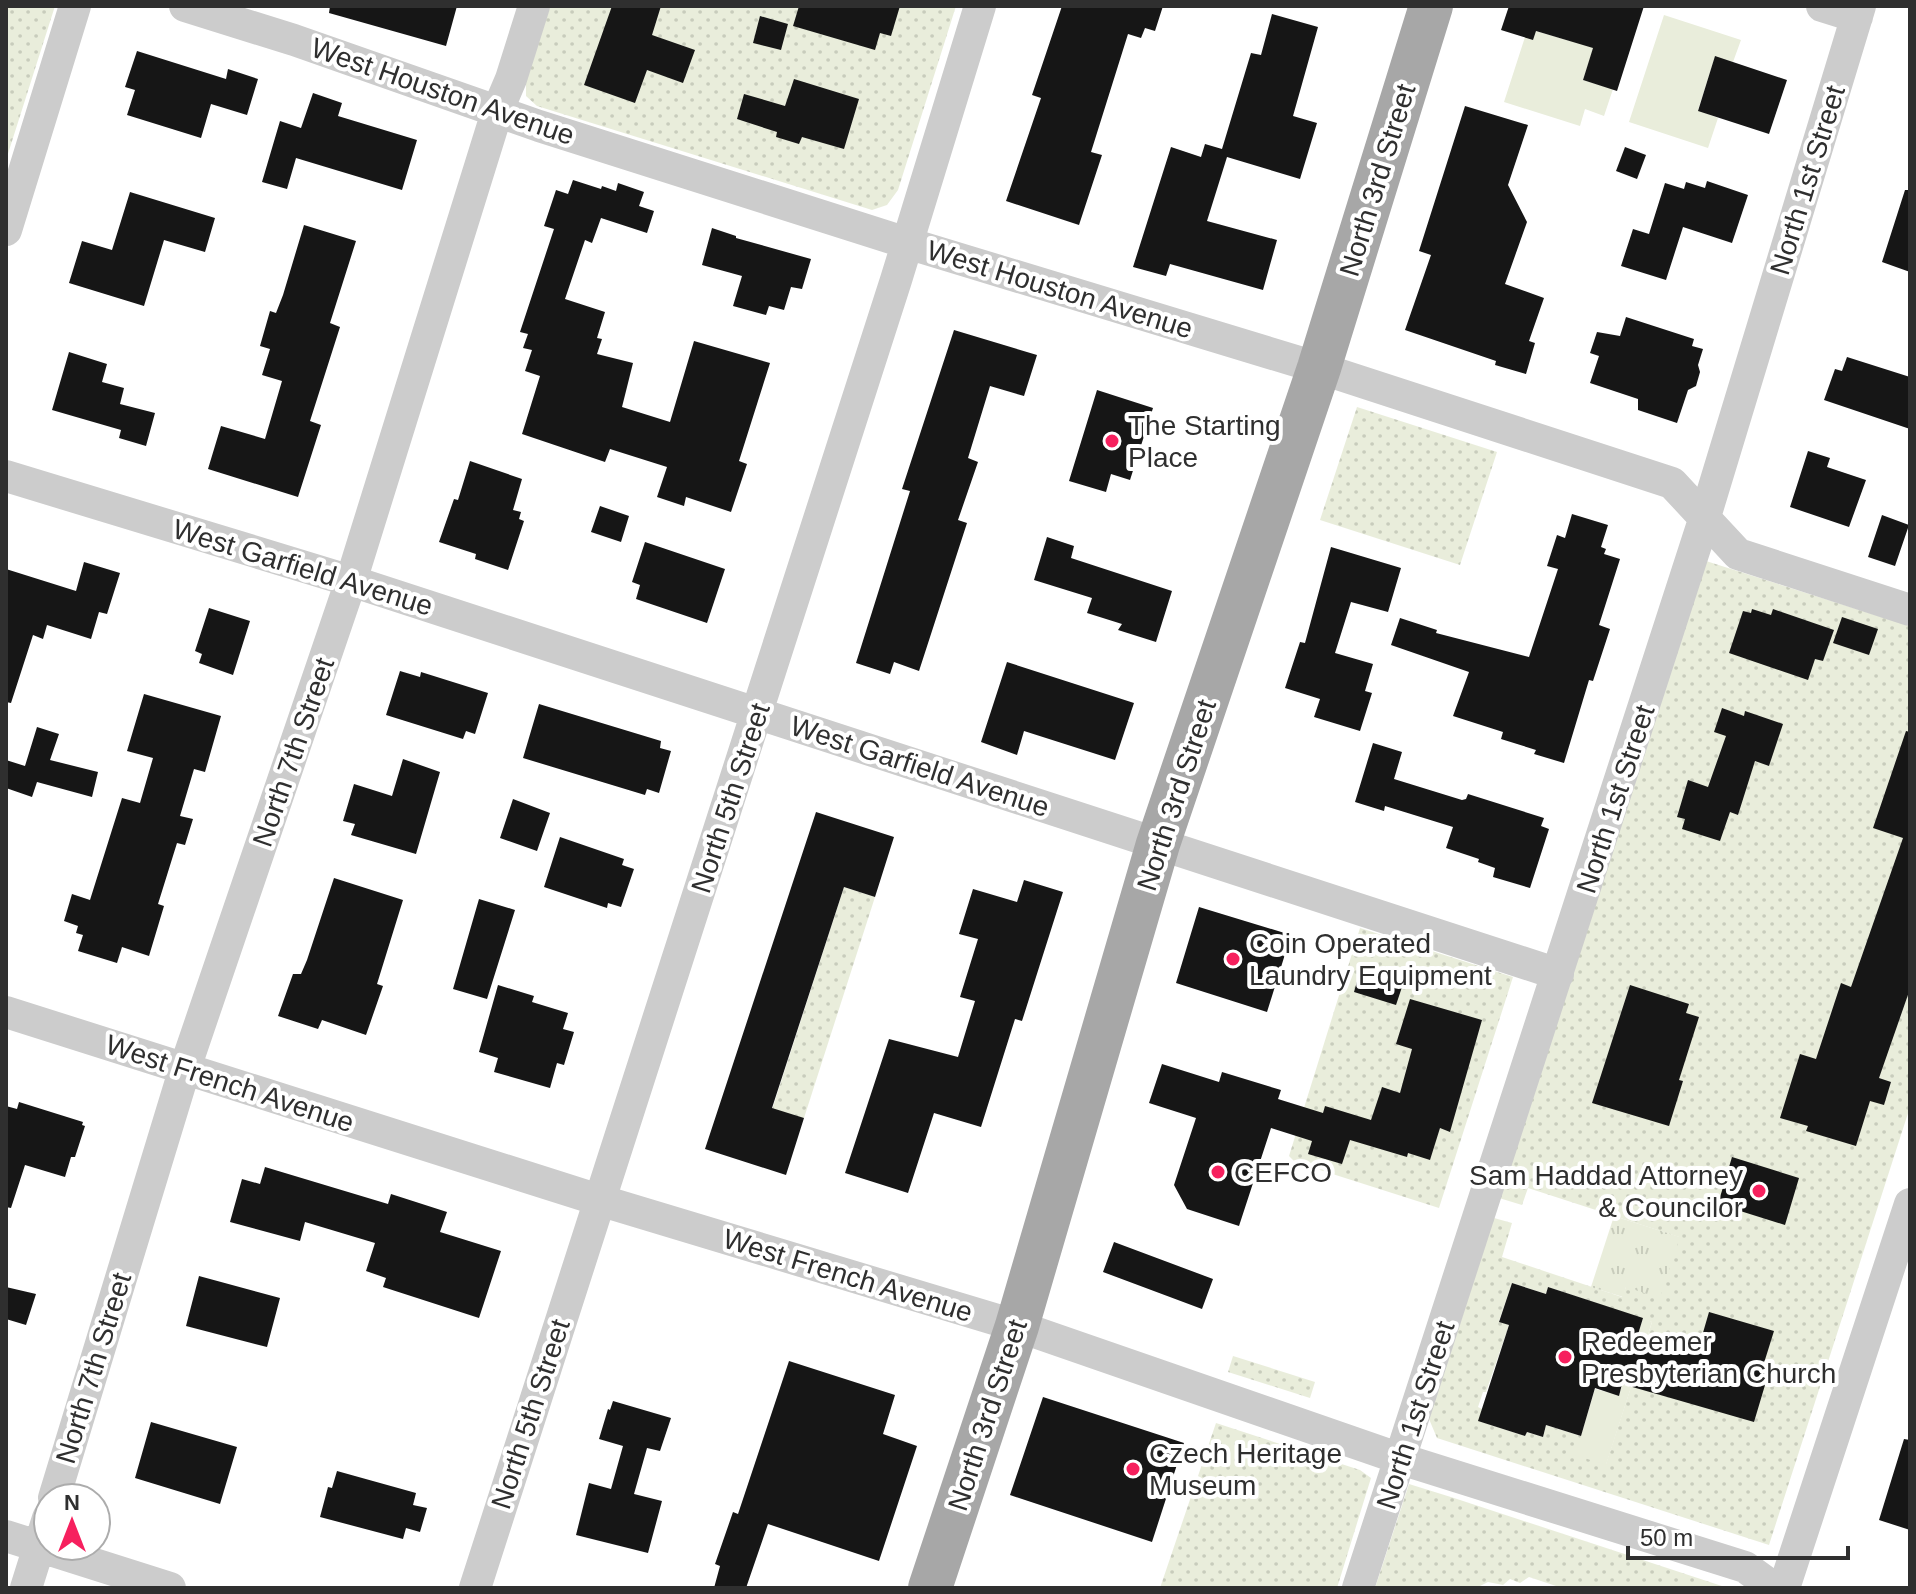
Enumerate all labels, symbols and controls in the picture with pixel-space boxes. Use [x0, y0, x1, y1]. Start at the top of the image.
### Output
street label: West Houston Avenue [307, 32, 578, 151]
street label: North 3rd Street [1334, 80, 1421, 280]
street label: North 1st Street [1764, 82, 1851, 278]
street label: West Houston Avenue [923, 234, 1196, 345]
place label: The Starting Place [1128, 410, 1281, 473]
marker: The Starting Place [1103, 432, 1121, 450]
street label: West Garfield Avenue [169, 513, 436, 622]
street label: North 7th Street [247, 653, 340, 851]
street label: North 3rd Street [1131, 695, 1222, 895]
street label: North 5th Street [685, 699, 776, 897]
street label: North 1st Street [1570, 701, 1661, 897]
street label: West Garfield Avenue [787, 710, 1053, 823]
place label: Coin Operated Laundry Equipment [1249, 928, 1492, 991]
marker: Coin Operated Laundry Equipment [1224, 950, 1242, 968]
street label: West French Avenue [102, 1029, 358, 1138]
place label: CEFCO [1234, 1157, 1332, 1188]
place label: Sam Haddad Attorney & Councilor [1469, 1160, 1743, 1223]
marker: CEFCO [1209, 1163, 1227, 1181]
marker: Sam Haddad Attorney & Councilor [1750, 1182, 1768, 1200]
street label: West French Avenue [720, 1223, 976, 1328]
street label: North 7th Street [50, 1269, 137, 1467]
street label: North 5th Street [485, 1315, 576, 1513]
street label: North 3rd Street [942, 1315, 1033, 1515]
street label: North 1st Street [1370, 1317, 1461, 1513]
place label: Redeemer Presbyterian Church [1581, 1326, 1836, 1389]
marker: Redeemer Presbyterian Church [1556, 1348, 1574, 1366]
place label: Czech Heritage Museum [1149, 1438, 1342, 1501]
marker: Czech Heritage Museum [1124, 1460, 1142, 1478]
north arrow [32, 1482, 112, 1562]
text: N [64, 1490, 80, 1515]
scale bar [1628, 1510, 1848, 1560]
text: 50 m [1640, 1524, 1693, 1551]

